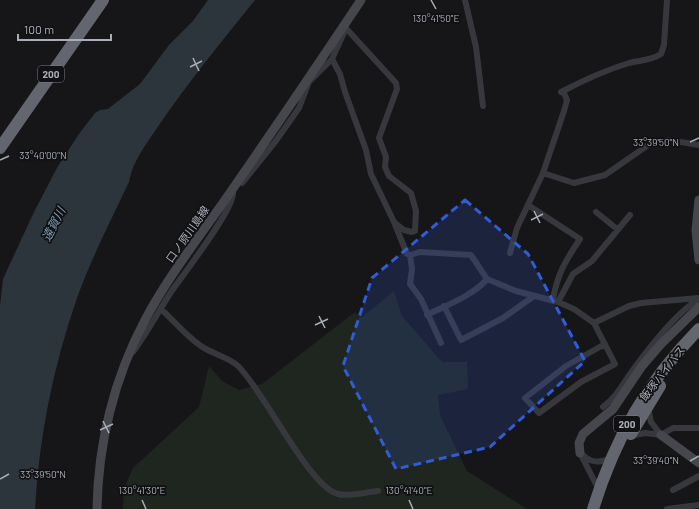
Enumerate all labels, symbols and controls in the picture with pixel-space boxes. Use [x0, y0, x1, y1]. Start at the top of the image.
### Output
text: 130°41'50"E [413, 12, 460, 24]
scale bar [18, 16, 111, 42]
text: 100 m [24, 22, 54, 36]
road number: 200 [38, 66, 64, 82]
text: 33°39'50"N [633, 136, 679, 148]
text: 33°40'00"N [19, 149, 67, 161]
water label: 遠賀川 [39, 203, 68, 243]
street label: 口ノ原川島線 [163, 203, 211, 265]
street label: 飯塚バイパス [637, 343, 687, 403]
road number: 200 [614, 416, 640, 432]
text: 33°39'40"N [633, 454, 679, 466]
text: 33°39'50"N [20, 468, 66, 480]
text: 130°41'30"E [119, 484, 166, 496]
text: 130°41'40"E [385, 484, 433, 496]

